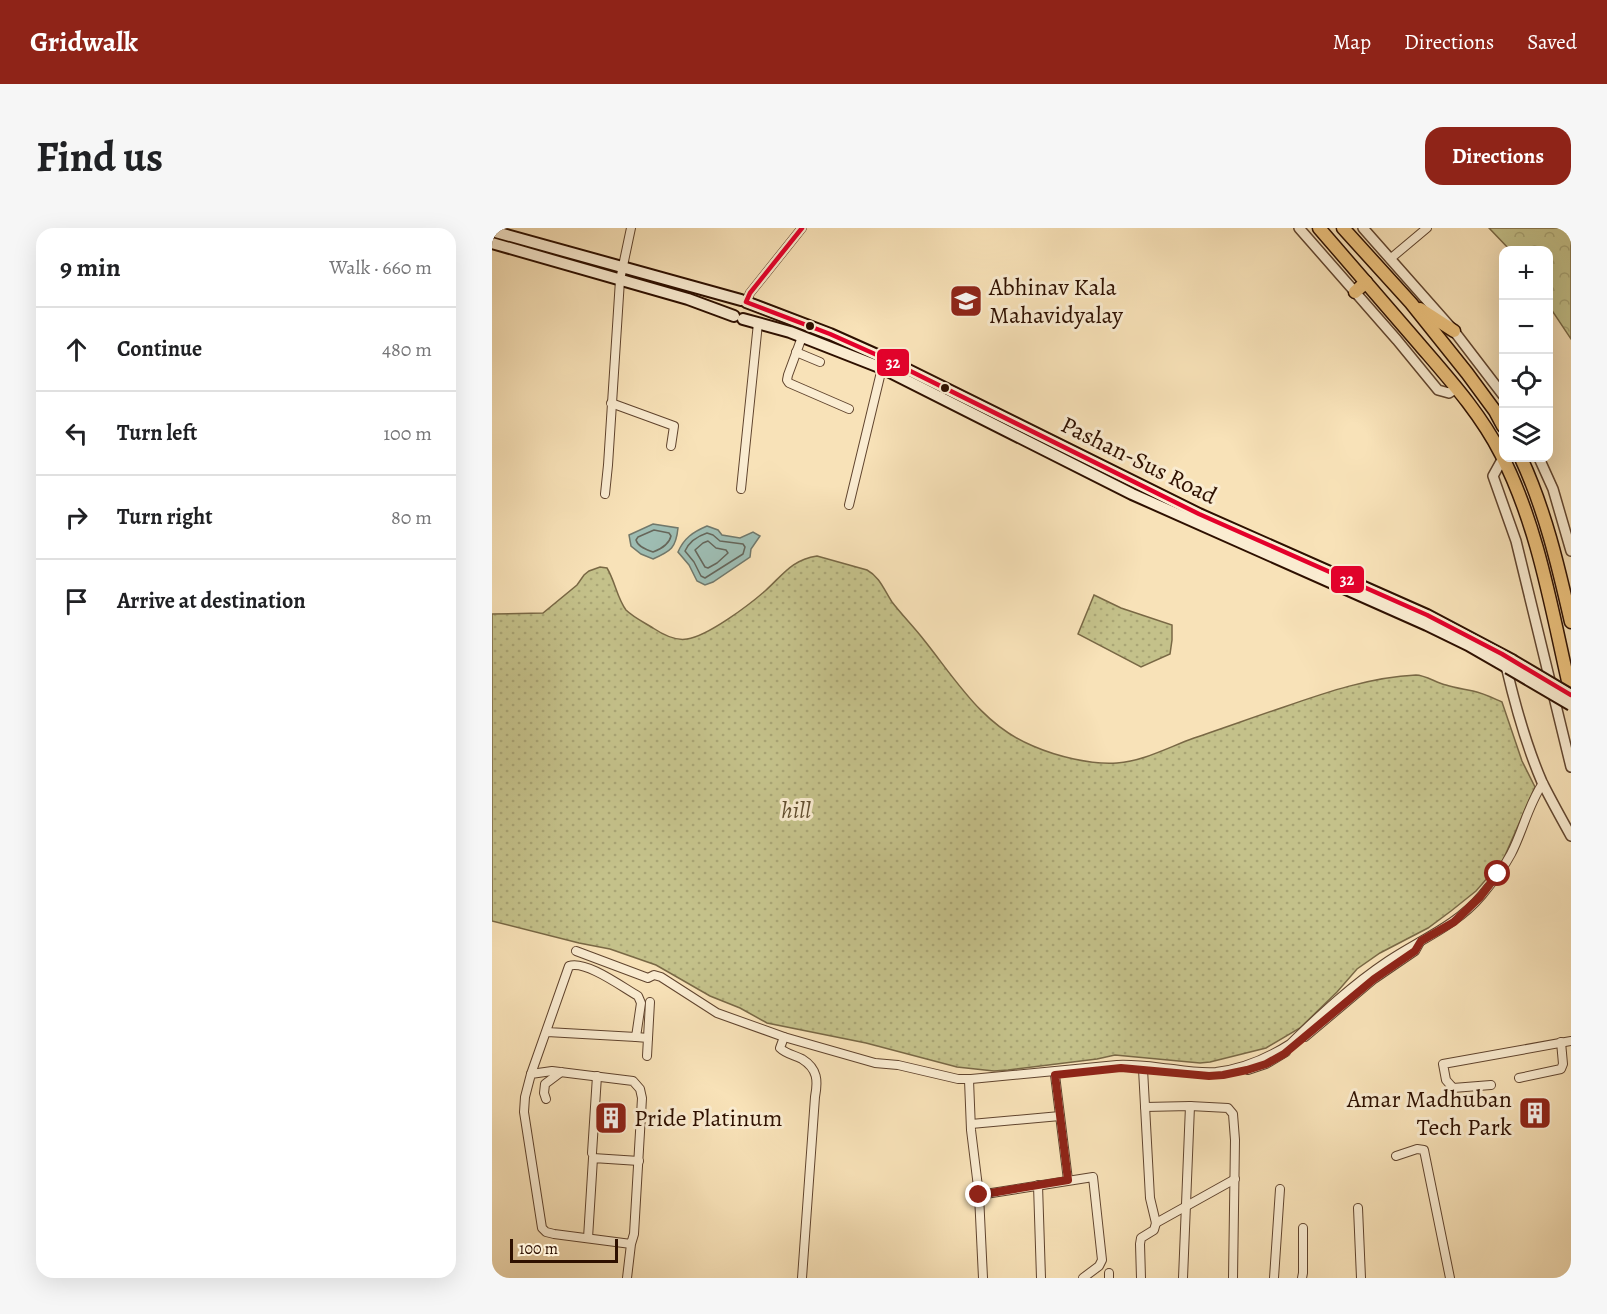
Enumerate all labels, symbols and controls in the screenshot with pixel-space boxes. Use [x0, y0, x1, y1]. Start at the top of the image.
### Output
text: Gridwalk [30, 23, 138, 61]
text: Map [1333, 28, 1371, 56]
text: Directions [1404, 28, 1494, 56]
text: Saved [1527, 28, 1577, 56]
button: Directions [1425, 127, 1571, 185]
text: Find us [36, 128, 163, 185]
map controls [1499, 246, 1553, 462]
button: + [1499, 246, 1553, 300]
text: 9 min [60, 250, 121, 285]
text: Walk · 660 m [329, 254, 432, 281]
place label: Abhinav Kala Mahavidyalay [988, 271, 1123, 331]
school or university icon: Abhinav Kala Mahavidyalay [948, 283, 984, 319]
button: − [1499, 300, 1553, 354]
unlabelled marker [804, 320, 816, 332]
icon: ahead [60, 333, 93, 366]
text: Continue [117, 334, 202, 364]
text: 480 m [382, 336, 432, 363]
line badge: 32 [876, 348, 910, 377]
text: 32 [886, 352, 901, 374]
button: locate [1499, 354, 1553, 408]
unlabelled marker [939, 382, 951, 394]
street label: Pashan-Sus Road [1056, 408, 1222, 512]
button: layers [1499, 408, 1553, 462]
icon: left [60, 417, 93, 450]
text: Turn left [117, 418, 197, 448]
text: 100 m [383, 420, 432, 447]
icon: right [60, 501, 93, 534]
text: Turn right [117, 502, 213, 532]
text: 80 m [391, 504, 432, 531]
line badge: 32 [1330, 565, 1365, 594]
text: 32 [1340, 569, 1355, 591]
icon: arrive [60, 585, 93, 618]
text: Arrive at destination [117, 586, 306, 616]
park label: hill [781, 794, 811, 826]
route start [1484, 860, 1510, 886]
place label: Amar Madhuban Tech Park [1346, 1083, 1512, 1143]
building icon: Amar Madhuban Tech Park [1517, 1095, 1553, 1131]
building icon: Pride Platinum [593, 1100, 629, 1136]
place label: Pride Platinum [634, 1102, 782, 1134]
route end [965, 1181, 991, 1207]
scale bar [510, 1236, 618, 1264]
text: 100 m [519, 1238, 558, 1260]

